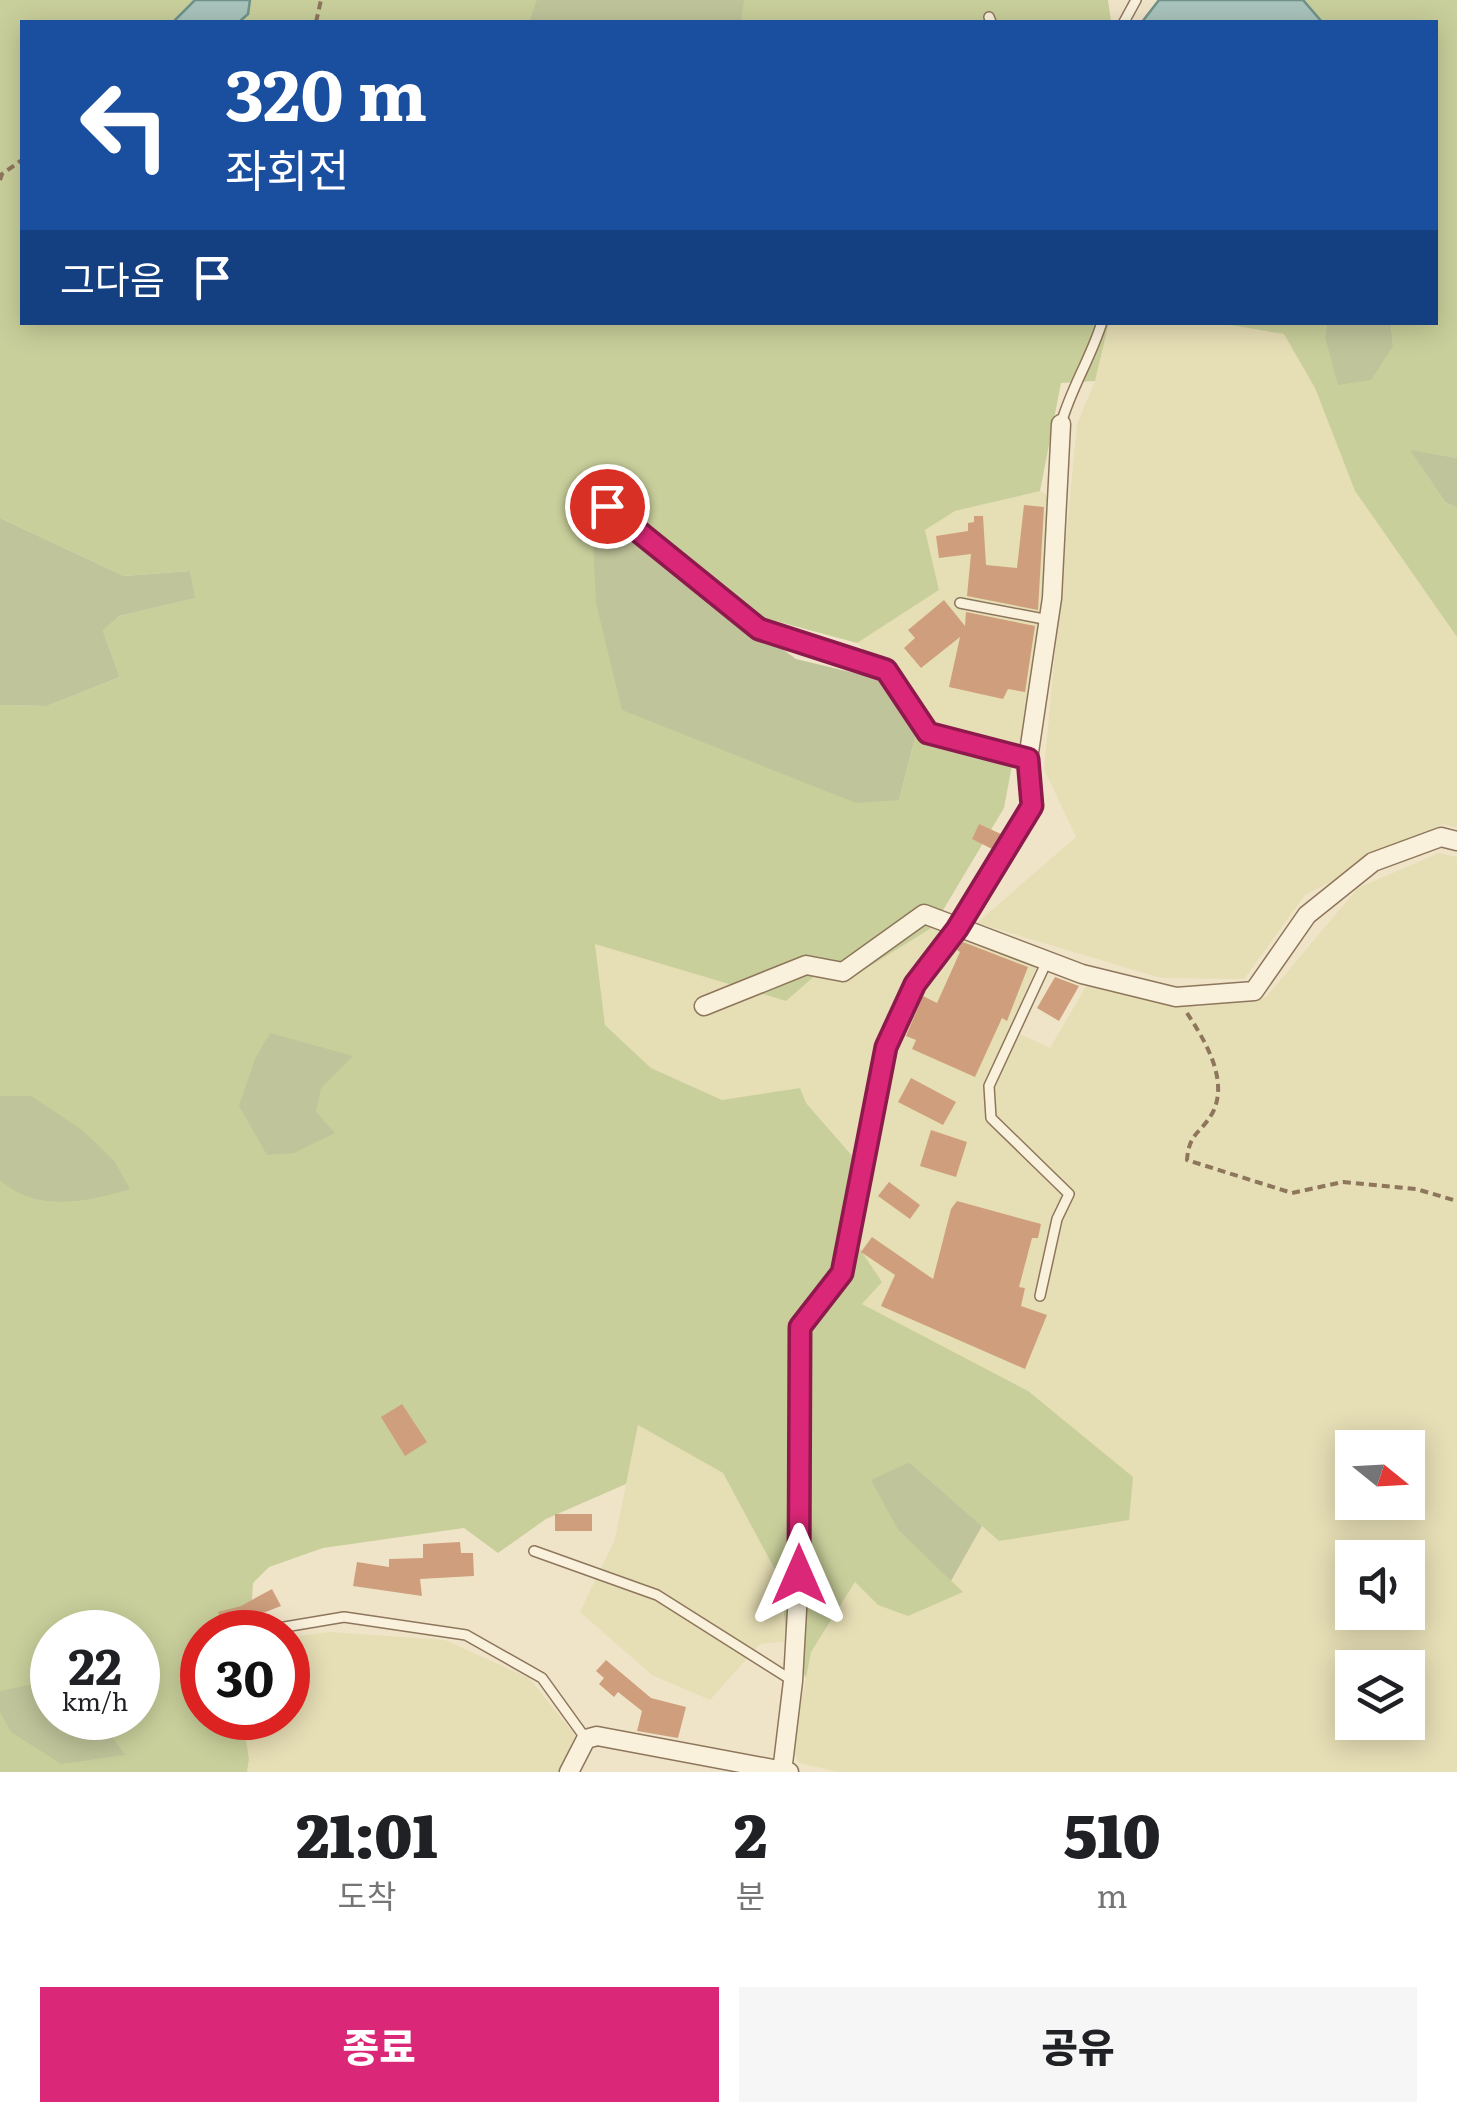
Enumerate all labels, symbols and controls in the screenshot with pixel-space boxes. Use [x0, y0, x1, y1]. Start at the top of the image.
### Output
text: 320 m [225, 39, 427, 143]
icon: left [60, 60, 190, 190]
text: 좌회전 [225, 134, 349, 201]
text: 그다음 [60, 249, 165, 306]
icon: arrive [185, 250, 240, 305]
pin [565, 464, 650, 549]
icon: arrive [580, 479, 635, 534]
north arrow [1335, 1430, 1425, 1520]
map controls [1335, 1430, 1425, 1740]
position arrow [747, 1523, 851, 1627]
button: sound [1335, 1540, 1425, 1630]
speed limit sign: 30 [180, 1610, 310, 1740]
text: 22 [68, 1626, 122, 1700]
button: layers [1335, 1650, 1425, 1740]
text: km/h [62, 1682, 128, 1719]
text: 21:01 [296, 1787, 438, 1876]
text: 2 [734, 1787, 767, 1876]
text: 510 [1063, 1787, 1161, 1876]
text: 도착 [337, 1870, 396, 1918]
text: 분 [736, 1870, 765, 1918]
text: m [1097, 1870, 1128, 1918]
button: 종료 [40, 1987, 719, 2102]
button: 공유 [739, 1987, 1417, 2102]

